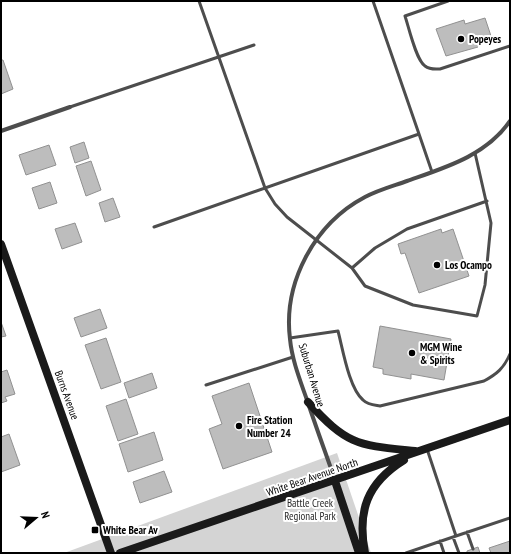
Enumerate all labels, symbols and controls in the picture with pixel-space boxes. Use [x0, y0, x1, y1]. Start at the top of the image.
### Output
place label: Popeyes [469, 32, 501, 46]
marker: Popeyes [456, 34, 466, 44]
place label: Los Ocampo [445, 258, 492, 272]
marker: Los Ocampo [432, 260, 442, 270]
place label: MGM Wine & Spirits [420, 340, 462, 367]
street label: Suburban Avenue [296, 341, 328, 409]
marker: MGM Wine & Spirits [407, 348, 417, 358]
street label: Burns Avenue [52, 368, 83, 422]
place label: Fire Station Number 24 [247, 413, 292, 440]
marker: Fire Station Number 24 [234, 421, 244, 431]
street label: White Bear Avenue North [265, 455, 360, 499]
park label: Battle Creek Regional Park [284, 496, 337, 523]
north arrow [16, 498, 56, 538]
text: N [38, 510, 53, 520]
place label: White Bear Av [102, 523, 158, 537]
marker: White Bear Av [90, 525, 100, 535]

